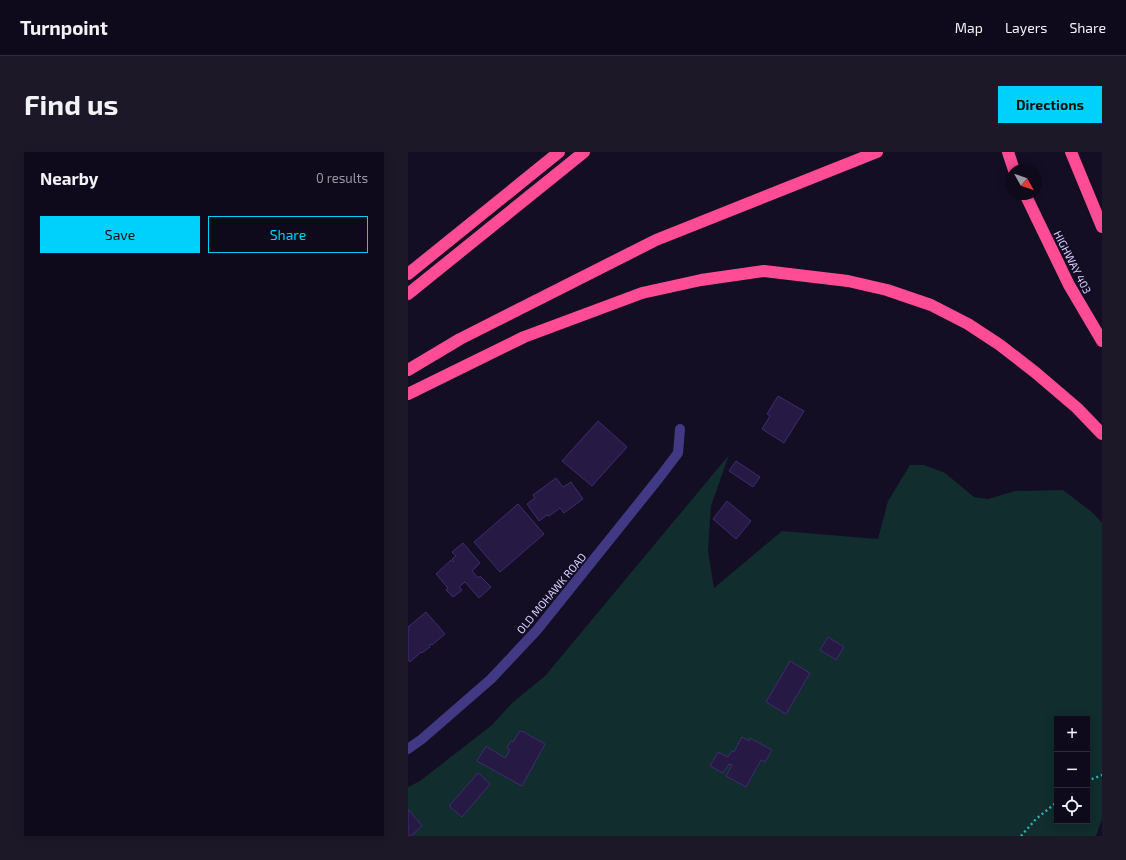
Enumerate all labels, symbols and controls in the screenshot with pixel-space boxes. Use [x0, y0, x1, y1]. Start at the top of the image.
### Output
text: Turnpoint [20, 16, 108, 39]
text: Map [955, 19, 983, 36]
text: Layers [1005, 19, 1047, 36]
text: Share [1069, 19, 1106, 36]
button: Directions [998, 86, 1102, 123]
text: Find us [24, 87, 118, 121]
north arrow [1006, 164, 1042, 200]
text: Nearby [40, 168, 98, 188]
text: 0 results [316, 170, 368, 186]
button: Save [40, 216, 200, 253]
button: Share [208, 216, 368, 253]
street label: HIGHWAY 403 [1052, 228, 1094, 296]
street label: OLD MOHAWK ROAD [513, 550, 589, 636]
map controls [1054, 716, 1090, 824]
button: + [1054, 716, 1090, 752]
button: − [1054, 752, 1090, 788]
button: locate [1054, 788, 1090, 824]

